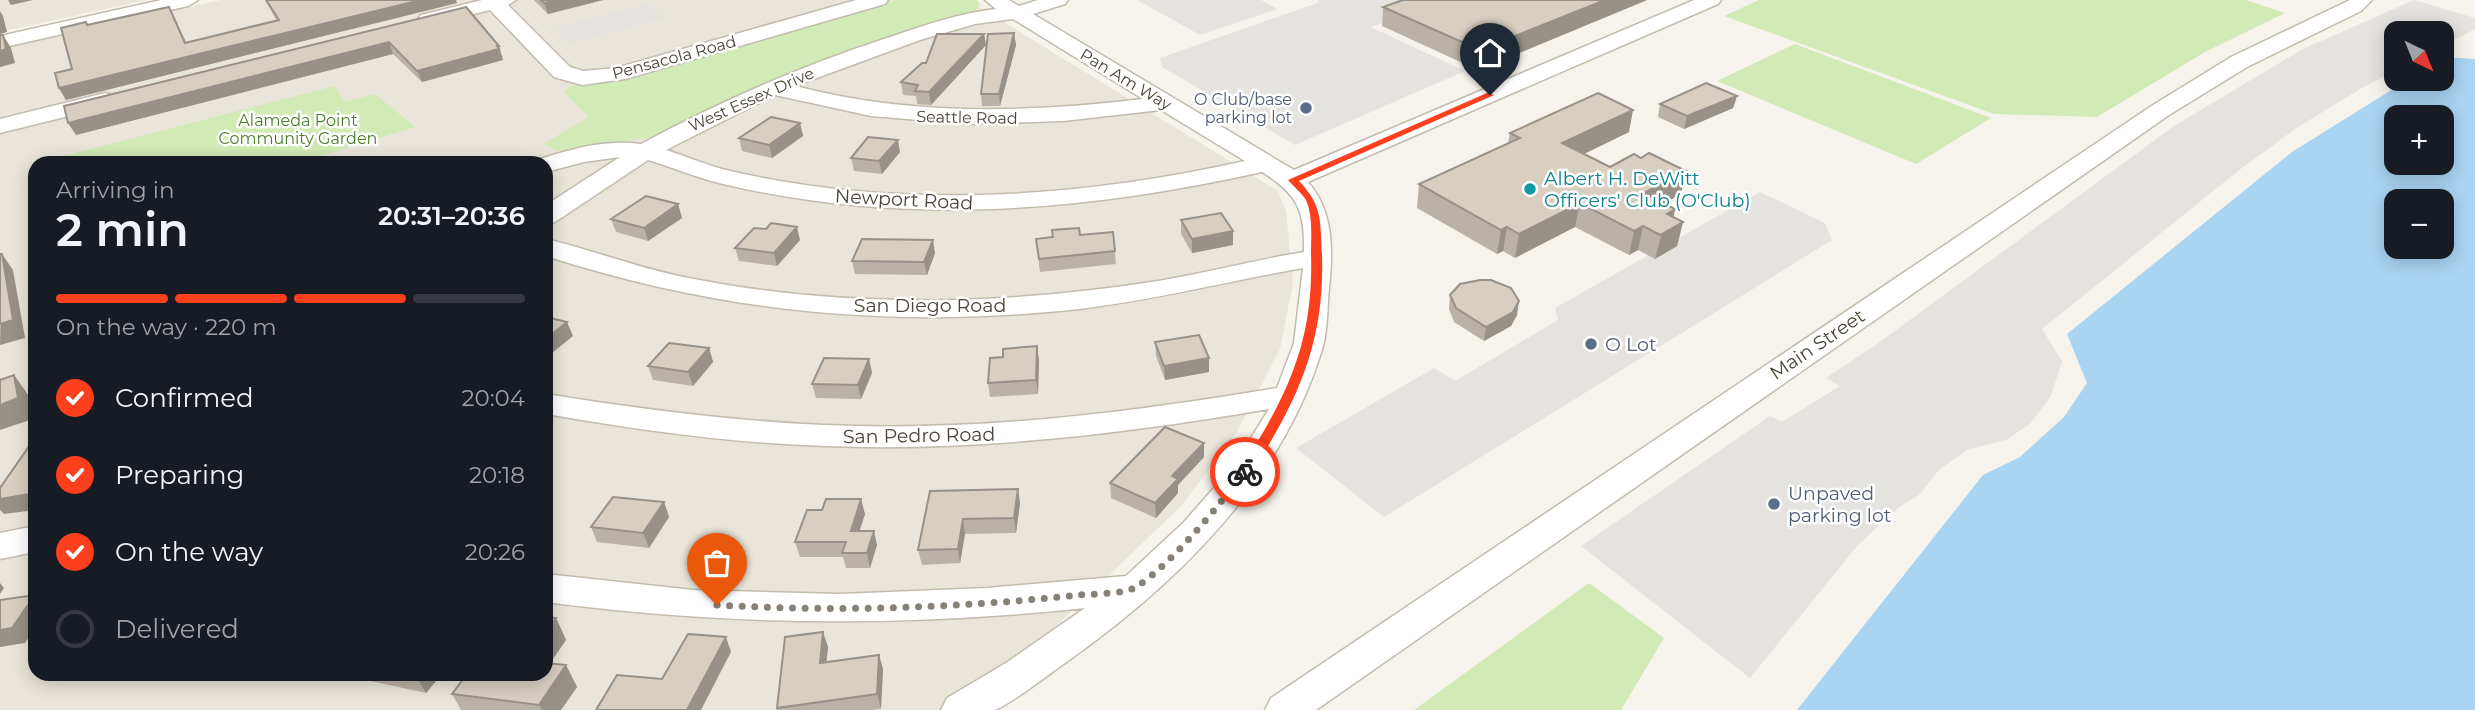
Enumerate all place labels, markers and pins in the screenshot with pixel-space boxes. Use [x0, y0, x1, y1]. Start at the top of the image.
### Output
pin [1460, 23, 1520, 95]
place label: O Club/base parking lot [1194, 90, 1292, 127]
marker: O Club/base parking lot [1298, 100, 1314, 116]
place label: Albert H. DeWitt Officers' Club (O'Club) [1544, 167, 1751, 212]
marker: Albert H. DeWitt Officers' Club (O'Club) [1522, 181, 1538, 197]
place label: O Lot [1605, 333, 1657, 356]
marker: O Lot [1583, 336, 1599, 352]
place label: Unpaved parking lot [1788, 482, 1892, 527]
marker: Unpaved parking lot [1766, 496, 1782, 512]
pin [687, 533, 747, 605]

